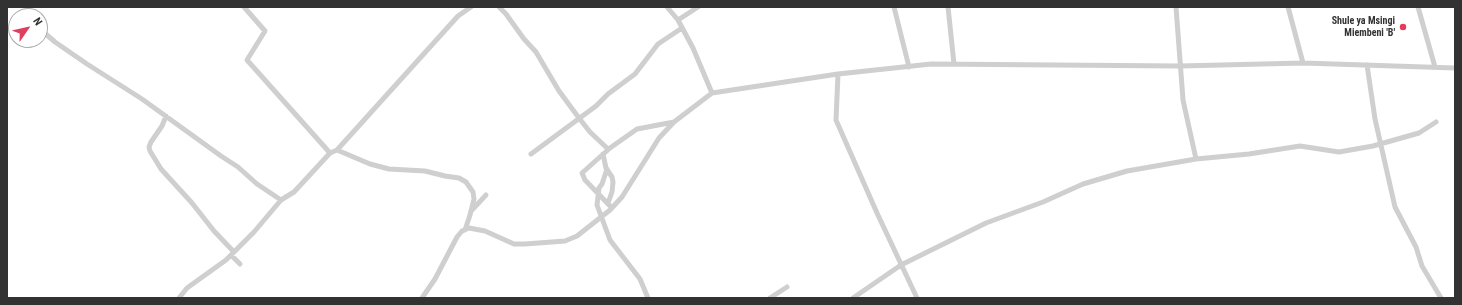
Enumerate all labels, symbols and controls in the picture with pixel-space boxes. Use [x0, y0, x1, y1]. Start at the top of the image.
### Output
north arrow [8, 8, 48, 48]
text: N [30, 15, 45, 28]
place label: Shule ya Msingi Miembeni 'B' [1332, 15, 1395, 38]
marker: Shule ya Msingi Miembeni 'B' [1398, 22, 1408, 32]

